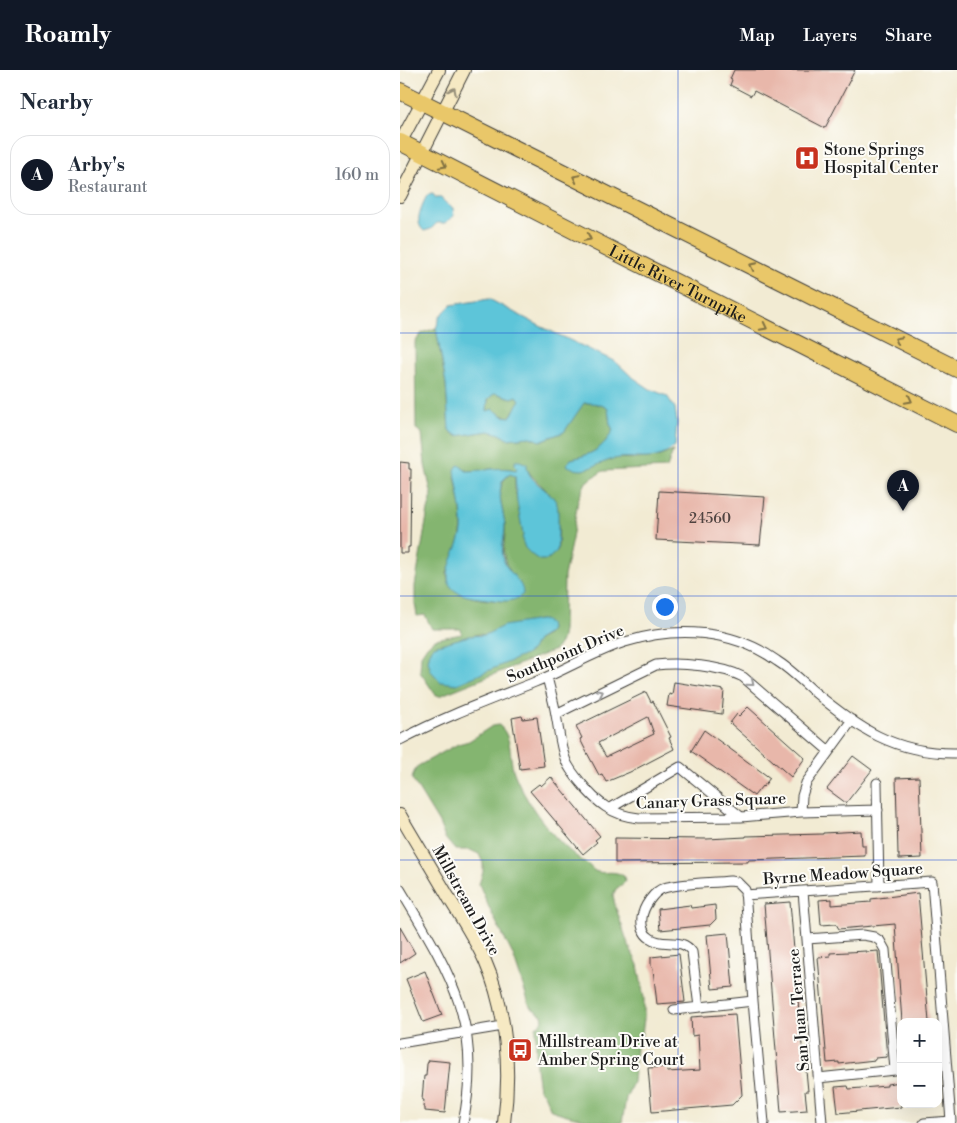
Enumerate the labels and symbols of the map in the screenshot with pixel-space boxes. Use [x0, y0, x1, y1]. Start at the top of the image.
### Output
one-way arrow [447, 87, 457, 96]
place label: Stone Springs Hospital Center [824, 140, 938, 178]
hospital icon: Stone Springs Hospital Center [794, 145, 820, 171]
one-way arrow [438, 158, 447, 169]
one-way arrow [572, 174, 581, 184]
one-way arrow [583, 232, 592, 242]
street label: Little River Turnpike [605, 241, 750, 328]
one-way arrow [749, 262, 758, 273]
one-way arrow [759, 321, 768, 331]
one-way arrow [894, 336, 903, 346]
one-way arrow [904, 394, 913, 404]
pin: A [887, 470, 919, 511]
house number: 24560 [689, 510, 731, 528]
your location [652, 594, 678, 620]
street label: Southpoint Drive [504, 620, 627, 688]
one-way arrow [746, 678, 755, 687]
one-way arrow [595, 689, 604, 699]
street label: Canary Grass Square [635, 788, 787, 814]
street label: Millstream Drive [428, 842, 505, 959]
street label: Byrne Meadow Square [761, 858, 924, 890]
street label: San Juan Terrace [784, 948, 814, 1072]
place label: Millstream Drive at Amber Spring Court [537, 1032, 685, 1070]
bus stop icon: Millstream Drive at Amber Spring Court [507, 1037, 533, 1063]

